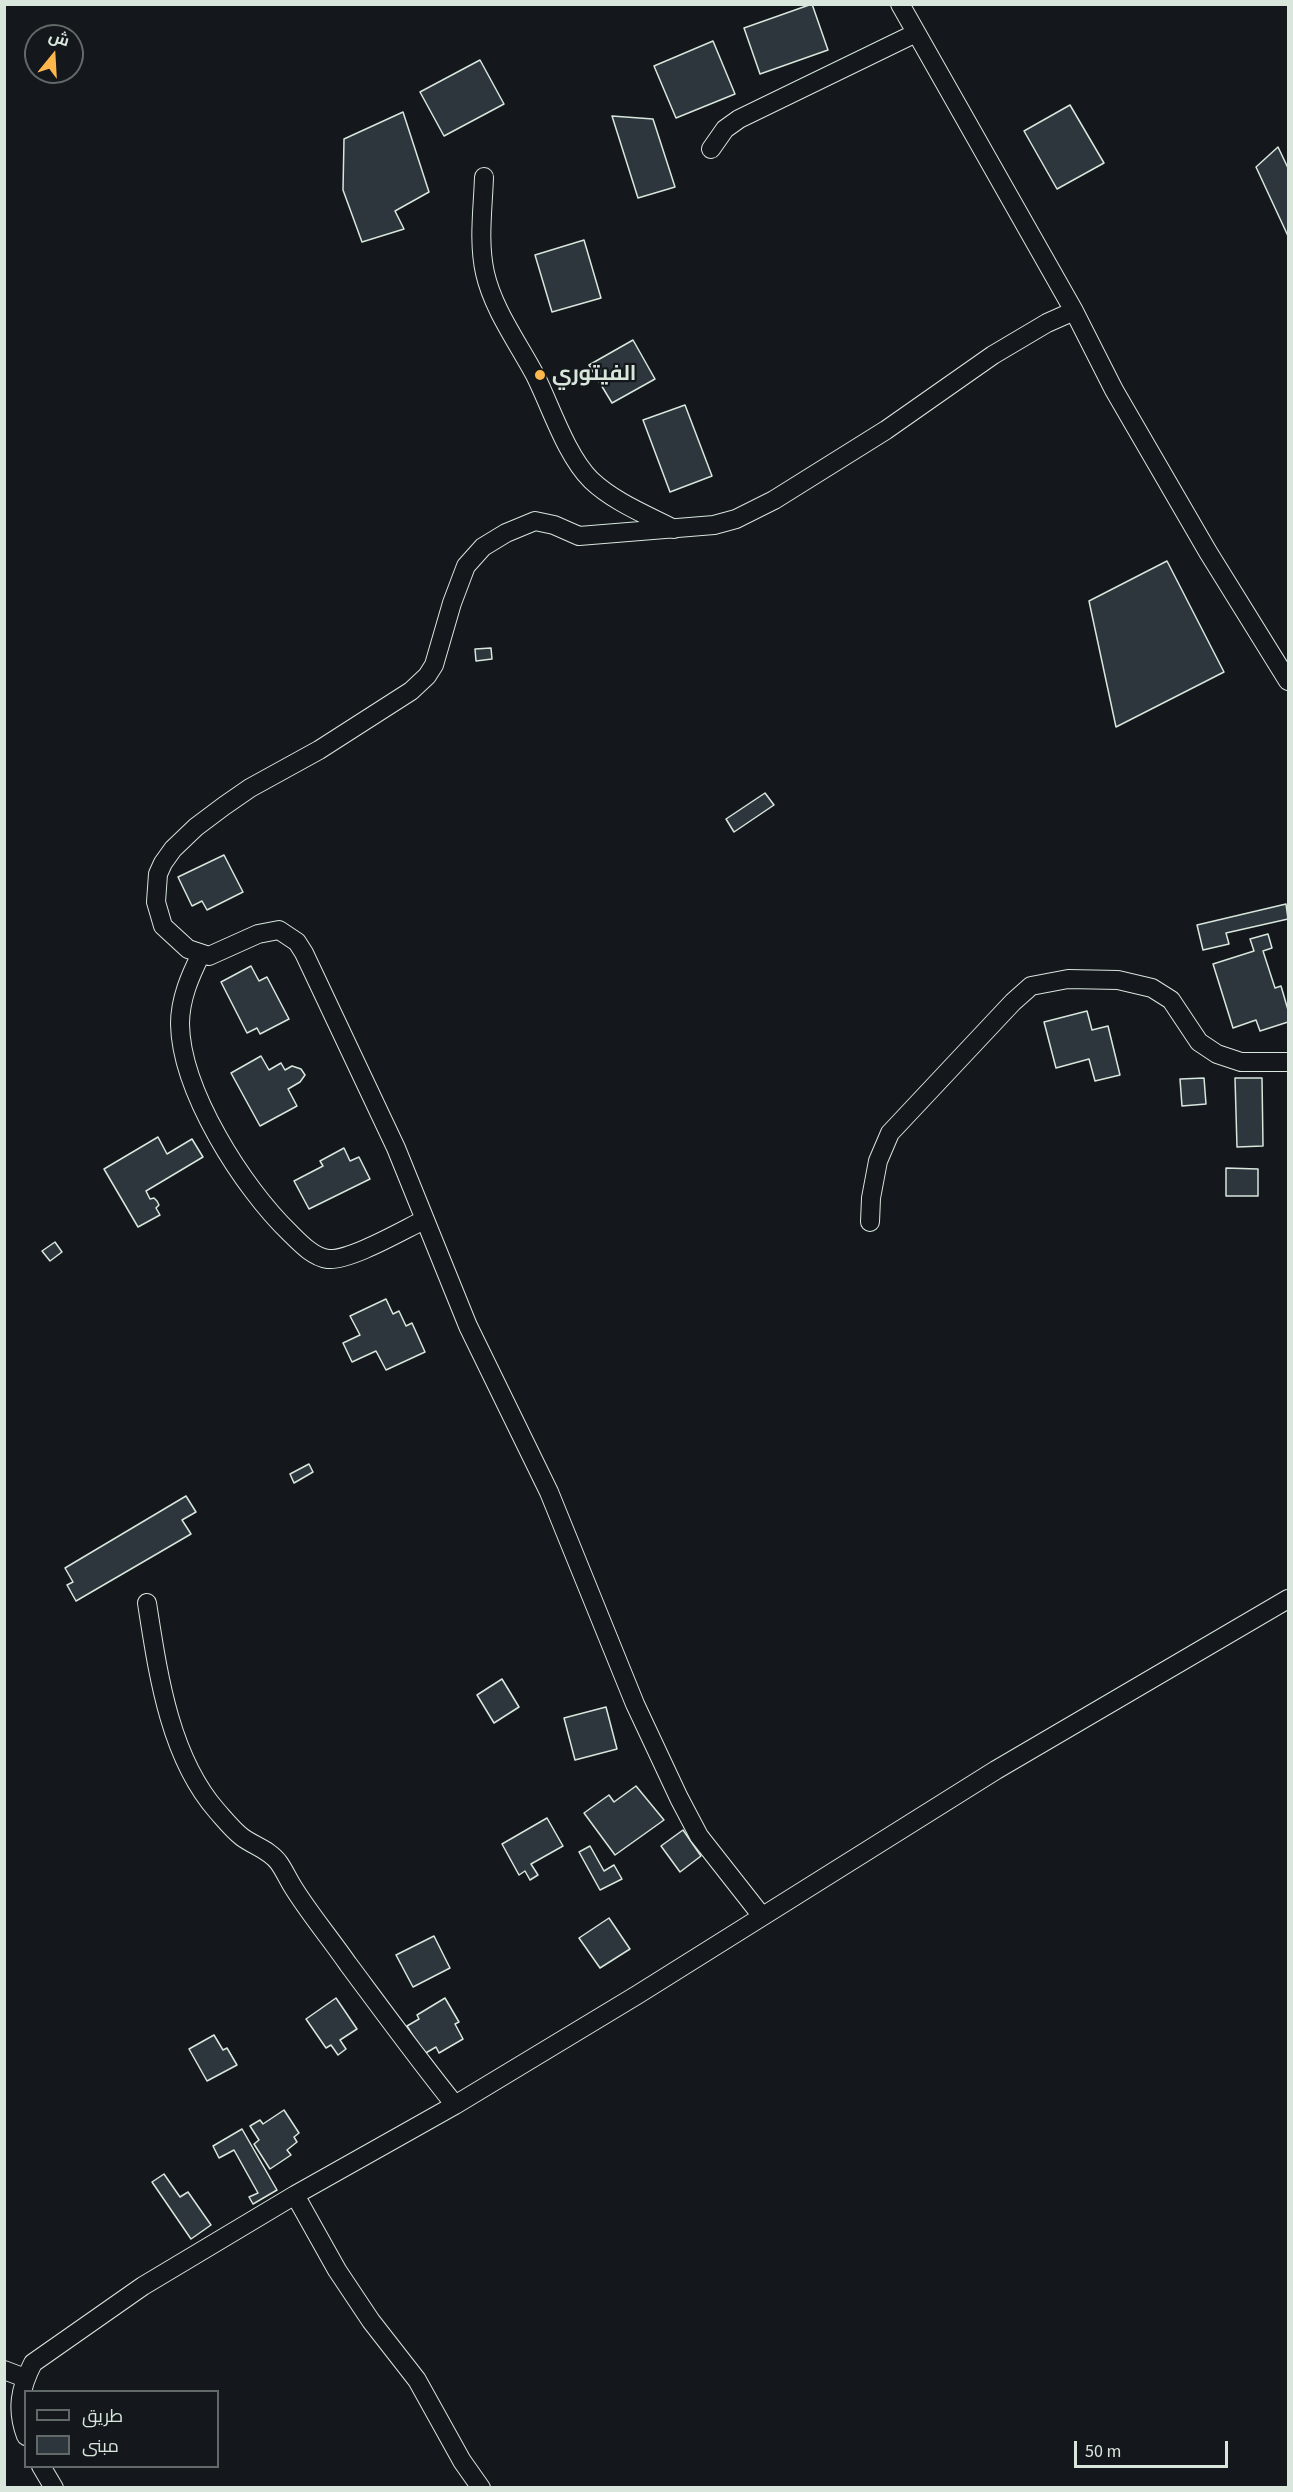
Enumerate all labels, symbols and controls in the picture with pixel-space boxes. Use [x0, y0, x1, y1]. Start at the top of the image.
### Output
north arrow [24, 24, 84, 84]
text: ش [46, 25, 72, 52]
place label: الفيتوري [552, 362, 636, 388]
marker: الفيتوري [533, 368, 547, 382]
legend [24, 2390, 219, 2468]
text: طريق [82, 2404, 123, 2429]
scale bar [1077, 2429, 1232, 2467]
text: مبنى [82, 2434, 119, 2459]
text: 50 m [1085, 2439, 1121, 2464]

